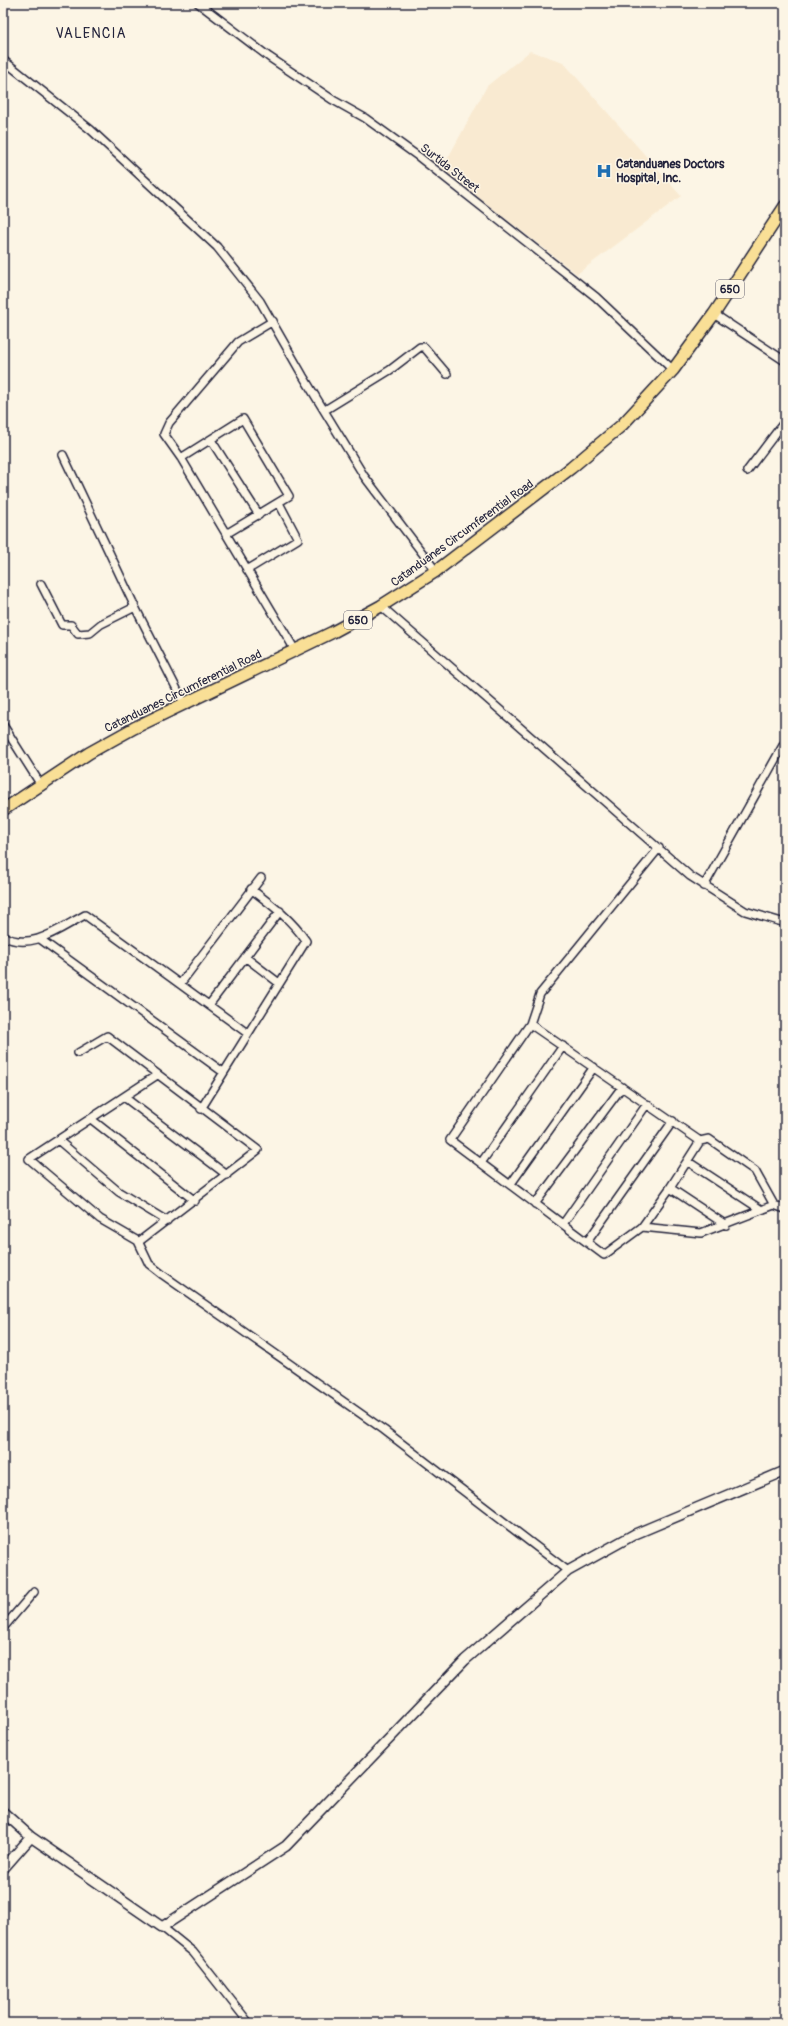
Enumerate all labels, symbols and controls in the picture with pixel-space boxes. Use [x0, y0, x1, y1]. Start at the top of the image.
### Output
district label: VALENCIA [56, 25, 127, 42]
street label: Surtida Street [417, 141, 482, 196]
place label: Catanduanes Doctors Hospital, Inc. [616, 157, 725, 186]
hospital icon: Catanduanes Doctors Hospital, Inc. [595, 162, 613, 180]
road number: 650 [716, 280, 744, 298]
street label: Catanduanes Circumferential Road [388, 476, 537, 590]
road number: 650 [344, 611, 372, 629]
street label: Catanduanes Circumferential Road [102, 647, 264, 736]

